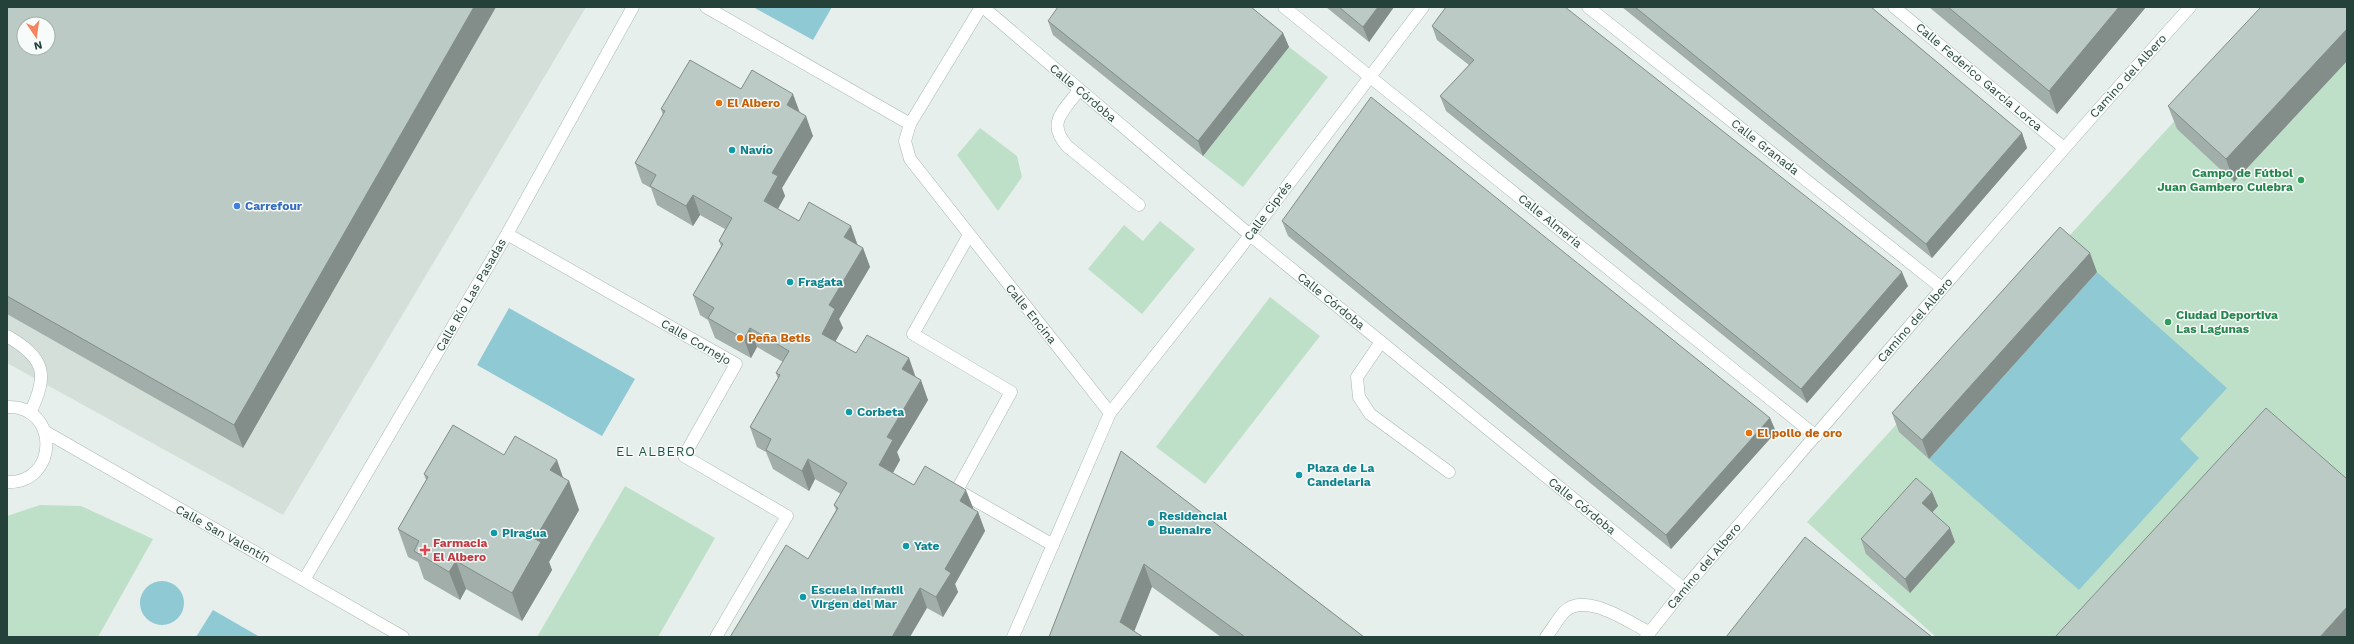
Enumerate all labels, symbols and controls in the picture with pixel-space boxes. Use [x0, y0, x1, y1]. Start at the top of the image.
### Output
north arrow [16, 16, 56, 56]
street label: Calle Federico García Lorca [1913, 20, 2045, 134]
street label: Camino del Albero [2087, 31, 2169, 121]
text: N [33, 38, 44, 53]
street label: Calle Córdoba [1047, 61, 1119, 125]
place label: El Albero [727, 96, 780, 110]
marker: El Albero [714, 98, 724, 108]
street label: Calle Granada [1728, 116, 1802, 178]
place label: Navío [740, 143, 773, 157]
marker: Navío [727, 145, 737, 155]
place label: Campo de Fútbol Juan Gambero Culebra [2157, 166, 2293, 194]
marker: Campo de Fútbol Juan Gambero Culebra [2296, 175, 2306, 185]
street label: Calle Ciprés [1241, 179, 1295, 243]
street label: Calle Almería [1515, 191, 1585, 251]
place label: Carrefour [245, 199, 303, 213]
marker: Carrefour [232, 201, 242, 211]
street label: Calle Río Las Pasadas [433, 236, 509, 354]
street label: Calle Córdoba [1295, 270, 1368, 333]
place label: Fragata [798, 275, 843, 289]
street label: Camino del Albero [1874, 275, 1956, 365]
marker: Fragata [785, 277, 795, 287]
street label: Calle Encina [1003, 281, 1059, 347]
place label: Ciudad Deportiva Las Lagunas [2176, 308, 2278, 336]
street label: Calle Cornejo [659, 316, 733, 368]
marker: Ciudad Deportiva Las Lagunas [2163, 317, 2173, 327]
place label: Peña Betis [748, 331, 811, 345]
marker: Peña Betis [735, 333, 745, 343]
place label: Corbeta [857, 405, 904, 419]
marker: Corbeta [844, 407, 854, 417]
place label: El pollo de oro [1757, 426, 1842, 440]
marker: El pollo de oro [1744, 428, 1754, 438]
district label: EL ALBERO [616, 444, 696, 459]
place label: Plaza de La Candelaria [1307, 461, 1375, 489]
marker: Plaza de La Candelaria [1294, 470, 1304, 480]
street label: Calle Córdoba [1546, 475, 1619, 538]
street label: Calle San Valentín [173, 502, 273, 566]
place label: Residencial Buenaire [1159, 509, 1227, 537]
marker: Residencial Buenaire [1146, 518, 1156, 528]
street label: Camino del Albero [1664, 520, 1744, 612]
place label: Piragua [502, 526, 547, 540]
marker: Piragua [489, 528, 499, 538]
place label: Farmacia El Albero [433, 536, 487, 564]
place label: Yate [914, 539, 940, 553]
marker: Yate [901, 541, 911, 551]
marker: Farmacia El Albero [420, 545, 430, 555]
place label: Escuela Infantil Virgen del Mar [811, 583, 904, 611]
marker: Escuela Infantil Virgen del Mar [798, 592, 808, 602]

